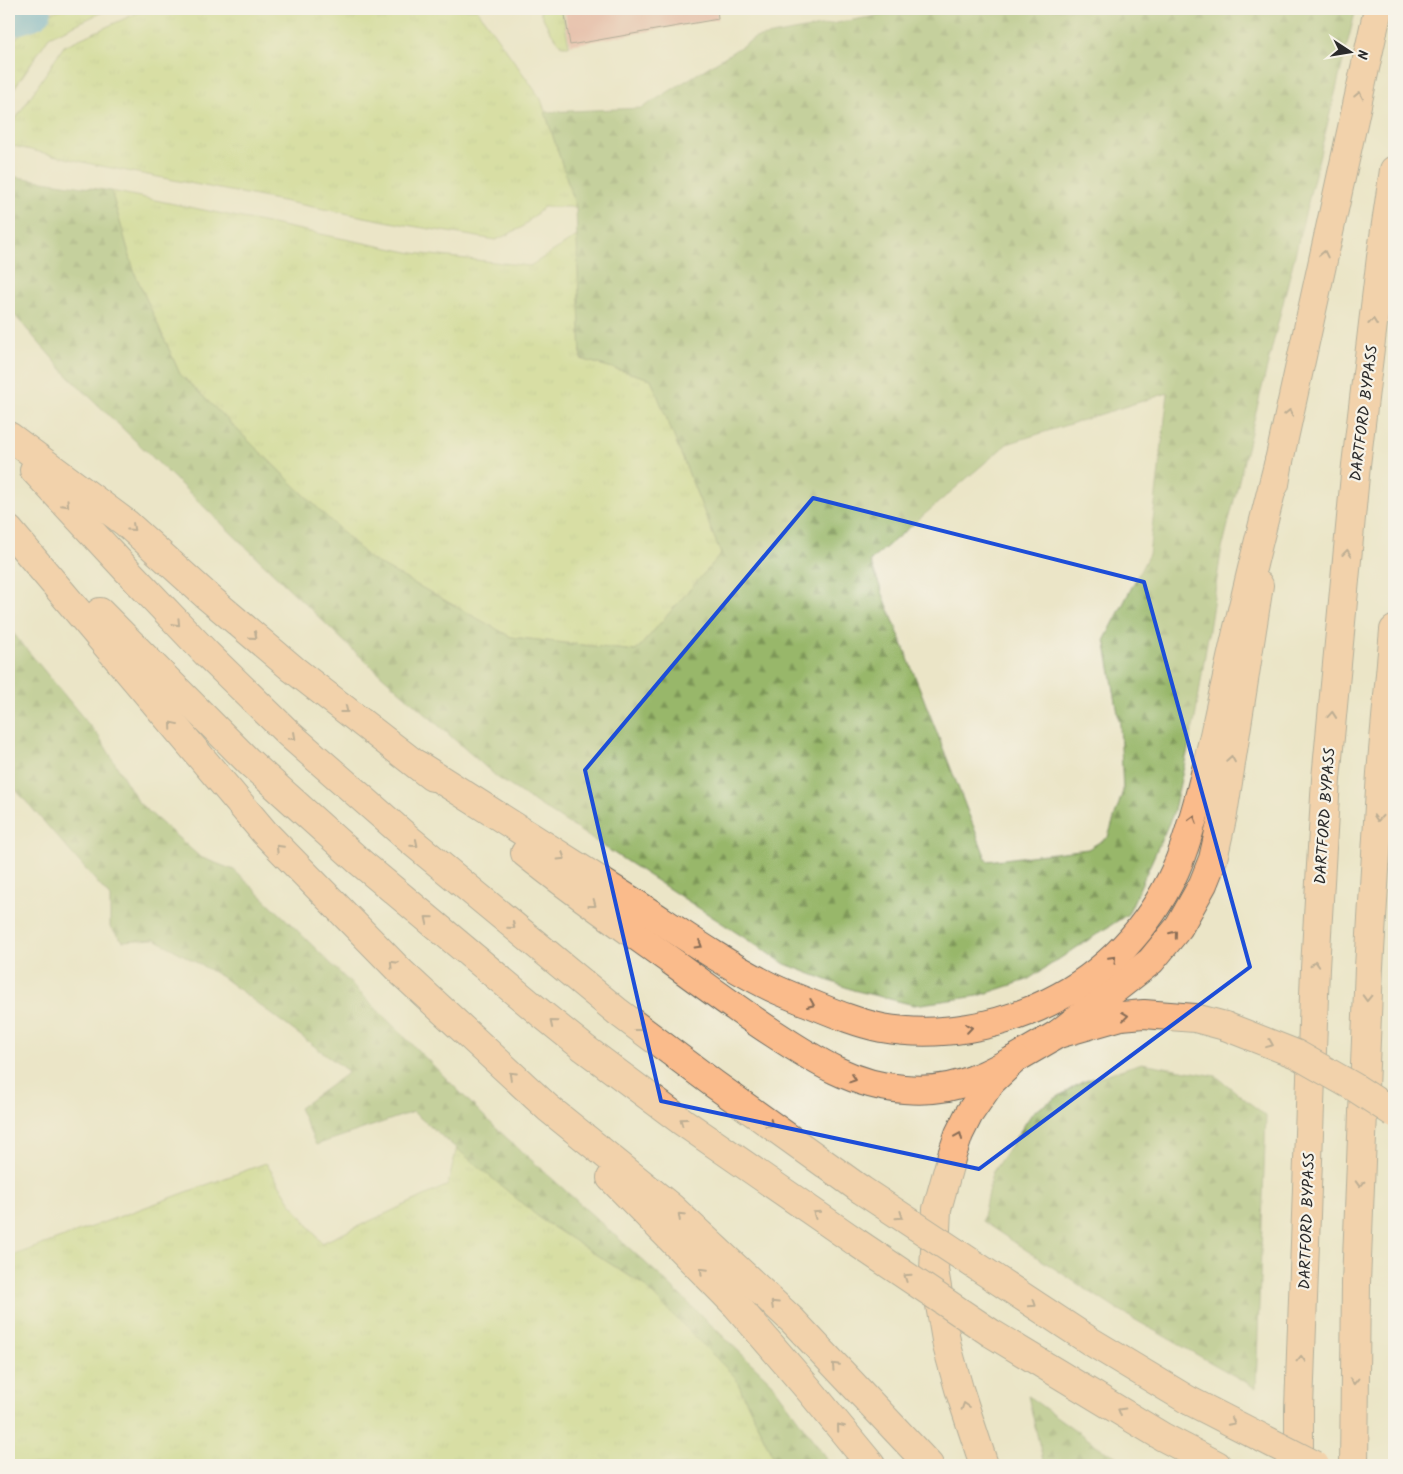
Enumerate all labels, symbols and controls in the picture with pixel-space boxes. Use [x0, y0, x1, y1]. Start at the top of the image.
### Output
north arrow [1326, 28, 1376, 78]
text: N [1350, 48, 1373, 61]
one-way arrow [1353, 91, 1363, 100]
one-way arrow [1318, 250, 1329, 259]
one-way arrow [1367, 318, 1378, 326]
street label: DARTFORD BYPASS [1344, 343, 1385, 483]
one-way arrow [1283, 408, 1294, 417]
one-way arrow [60, 499, 69, 508]
one-way arrow [126, 522, 135, 531]
one-way arrow [1342, 549, 1353, 557]
one-way arrow [171, 617, 180, 626]
one-way arrow [248, 630, 257, 639]
one-way arrow [339, 704, 348, 712]
one-way arrow [1326, 711, 1337, 719]
one-way arrow [170, 721, 179, 730]
one-way arrow [287, 731, 296, 740]
street label: DARTFORD BYPASS [1308, 746, 1343, 885]
one-way arrow [1226, 755, 1236, 764]
one-way arrow [1373, 814, 1384, 822]
one-way arrow [1187, 815, 1198, 824]
one-way arrow [409, 839, 418, 848]
one-way arrow [276, 845, 285, 854]
one-way arrow [557, 851, 566, 860]
one-way arrow [587, 898, 597, 907]
one-way arrow [425, 916, 434, 925]
one-way arrow [507, 920, 516, 929]
one-way arrow [1168, 930, 1177, 939]
one-way arrow [693, 939, 702, 949]
one-way arrow [1107, 955, 1116, 964]
one-way arrow [1309, 960, 1320, 968]
one-way arrow [390, 961, 399, 970]
one-way arrow [1362, 994, 1373, 1002]
one-way arrow [806, 997, 815, 1008]
one-way arrow [1121, 1011, 1129, 1022]
one-way arrow [550, 1021, 559, 1029]
one-way arrow [633, 1022, 642, 1030]
one-way arrow [965, 1023, 973, 1034]
one-way arrow [1265, 1038, 1274, 1048]
one-way arrow [509, 1072, 518, 1081]
one-way arrow [849, 1073, 857, 1083]
one-way arrow [679, 1118, 688, 1127]
one-way arrow [764, 1118, 773, 1127]
one-way arrow [953, 1132, 963, 1141]
street label: DARTFORD BYPASS [1293, 1152, 1322, 1290]
one-way arrow [1354, 1180, 1365, 1188]
one-way arrow [894, 1210, 904, 1219]
one-way arrow [812, 1211, 821, 1220]
one-way arrow [677, 1213, 686, 1222]
one-way arrow [700, 1268, 709, 1277]
one-way arrow [903, 1274, 913, 1283]
one-way arrow [1028, 1298, 1037, 1307]
one-way arrow [771, 1300, 780, 1309]
one-way arrow [1296, 1355, 1306, 1362]
one-way arrow [832, 1363, 841, 1372]
one-way arrow [1349, 1378, 1359, 1385]
one-way arrow [961, 1403, 971, 1411]
one-way arrow [1117, 1408, 1126, 1418]
one-way arrow [1226, 1416, 1235, 1426]
one-way arrow [837, 1424, 846, 1433]

